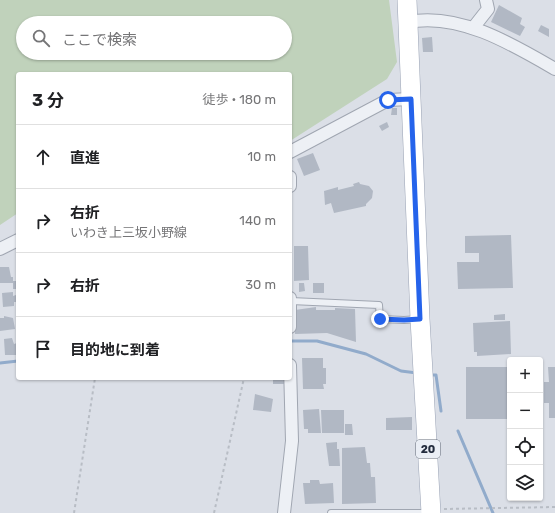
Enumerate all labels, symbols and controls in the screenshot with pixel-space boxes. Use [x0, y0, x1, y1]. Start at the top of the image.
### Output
search box [16, 16, 292, 60]
icon: search [30, 27, 52, 49]
text: ここで検索 [62, 31, 137, 49]
text: 3 分 [32, 90, 64, 110]
route start [379, 91, 397, 109]
text: 徒歩 · 180 m [203, 92, 276, 107]
icon: ahead [32, 146, 54, 168]
text: 直進 [70, 149, 100, 167]
text: 10 m [247, 149, 276, 164]
text: 右折 [70, 204, 100, 222]
icon: right [32, 210, 54, 232]
text: 140 m [239, 213, 276, 228]
text: いわき上三坂小野線 [70, 225, 187, 240]
icon: right [32, 274, 54, 296]
text: 右折 [70, 277, 100, 295]
text: 30 m [245, 277, 276, 292]
route end [371, 310, 389, 328]
icon: arrive [32, 338, 54, 360]
text: 目的地に到着 [70, 341, 160, 359]
map controls [507, 357, 543, 501]
button: + [507, 357, 543, 393]
button: − [507, 393, 543, 429]
button: locate [507, 429, 543, 465]
road number: 20 [416, 440, 440, 458]
button: layers [507, 465, 543, 501]

